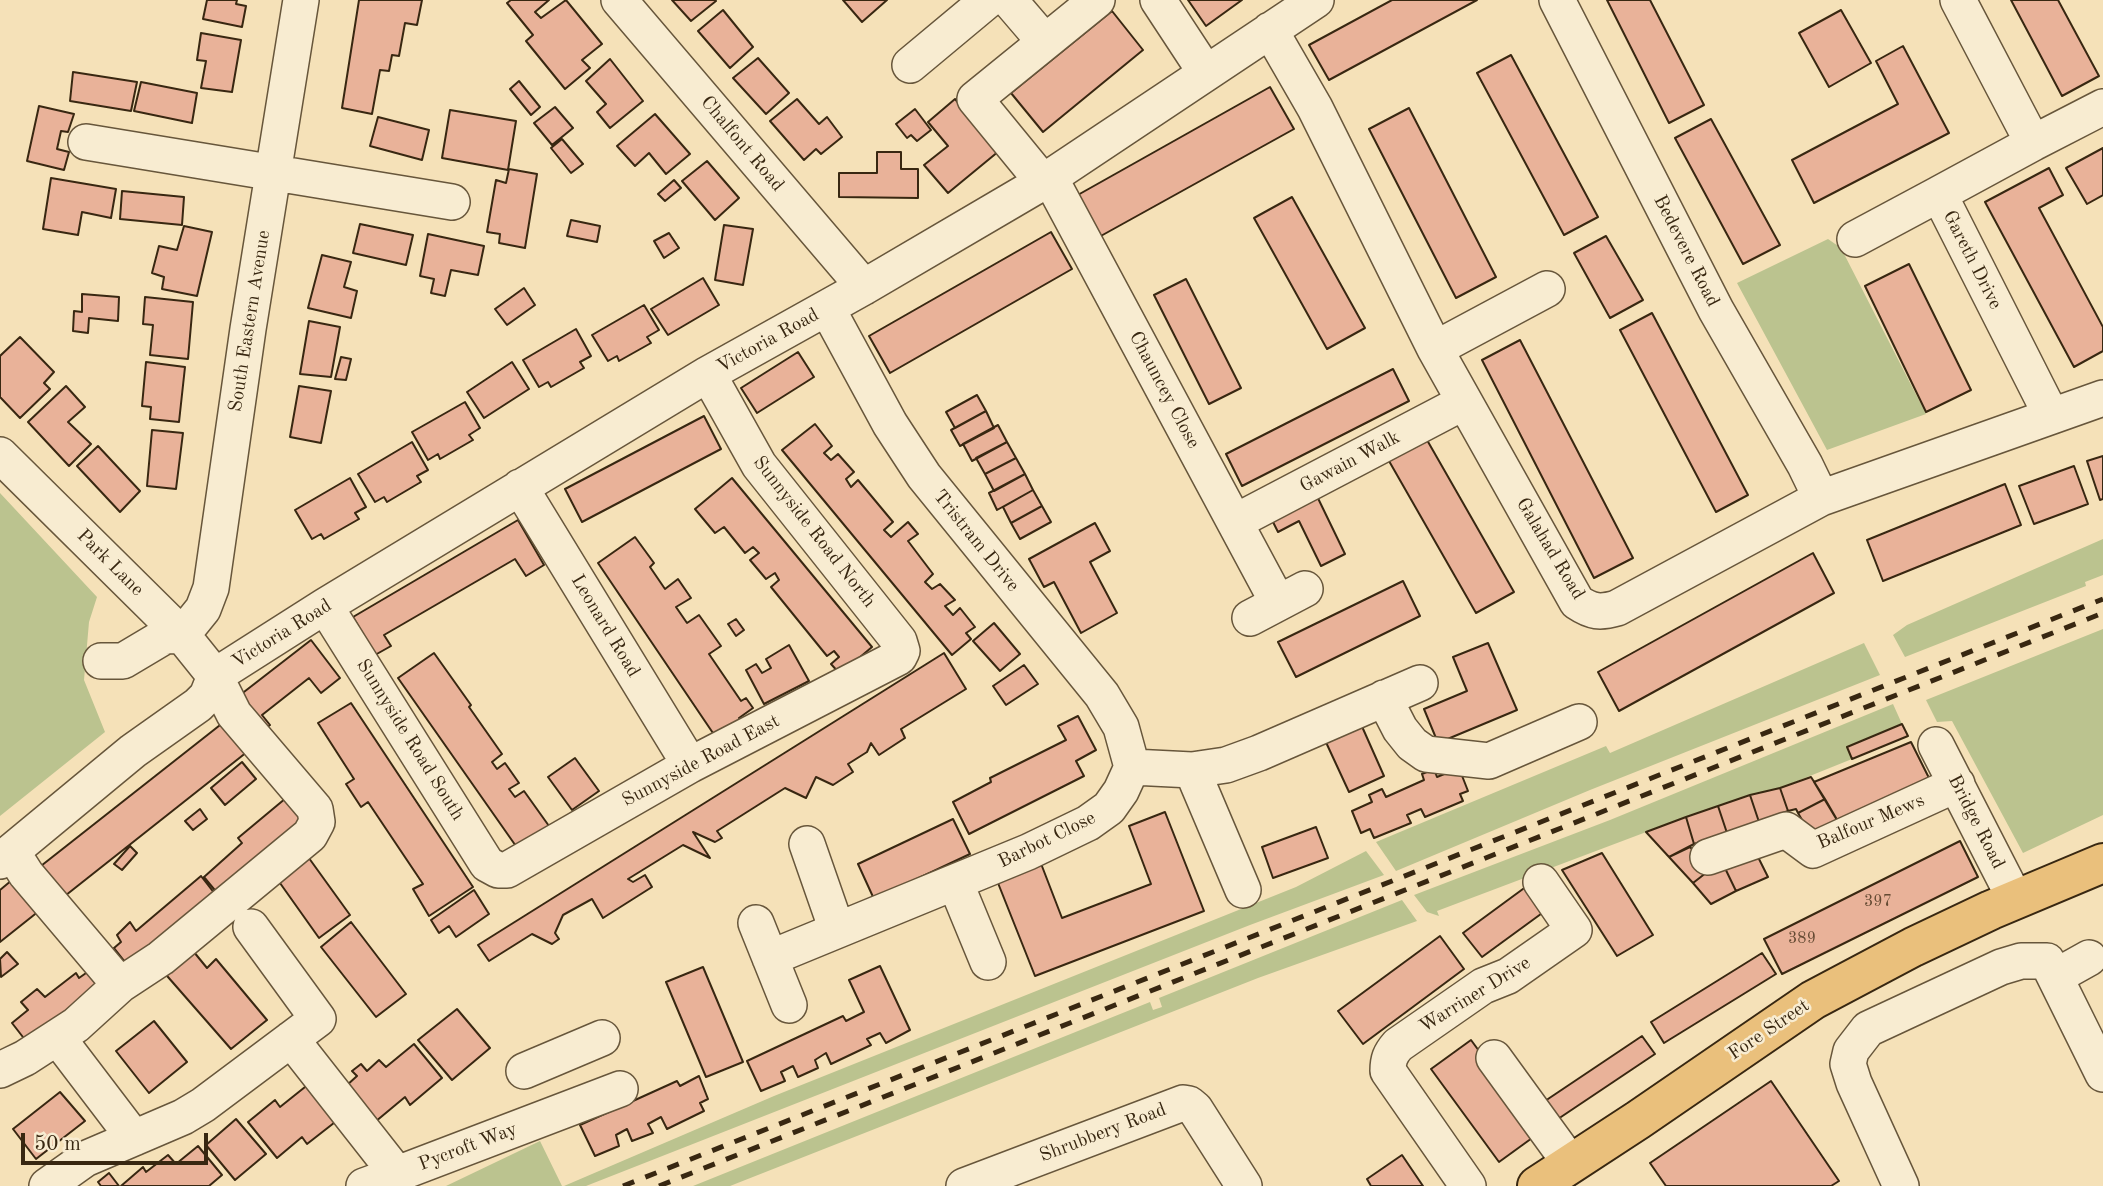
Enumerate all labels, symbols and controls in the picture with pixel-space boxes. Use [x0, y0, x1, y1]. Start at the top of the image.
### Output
street label: Chalfont Road [695, 92, 789, 196]
street label: Bedevere Road [1648, 191, 1724, 311]
street label: Gareth Drive [1937, 207, 2007, 313]
street label: South Eastern Avenue [224, 229, 276, 413]
street label: Victoria Road [713, 304, 823, 378]
street label: Chauncey Close [1124, 327, 1204, 453]
street label: Gawain Walk [1296, 426, 1404, 498]
street label: Sunnyside Road North [748, 452, 880, 612]
street label: Tristram Drive [928, 485, 1024, 597]
street label: Galahad Road [1511, 494, 1589, 604]
street label: Park Lane [72, 525, 148, 601]
street label: Leonard Road [565, 570, 645, 682]
street label: Victoria Road [228, 594, 336, 674]
street label: Sunnyside Road South [351, 655, 469, 825]
street label: Sunnyside Road East [618, 710, 784, 812]
street label: Bridge Road [1943, 771, 2009, 873]
street label: Balfour Mews [1814, 789, 1928, 855]
street label: Barbot Close [995, 807, 1099, 873]
house number: 397 [1864, 892, 1892, 912]
house number: 389 [1788, 929, 1816, 949]
street label: Warriner Drive [1415, 952, 1535, 1038]
street label: Fore Street [1724, 995, 1814, 1065]
street label: Shrubbery Road [1036, 1098, 1170, 1168]
street label: Pycroft Way [415, 1118, 521, 1176]
scale bar [24, 1120, 212, 1164]
text: 50 m [34, 1134, 81, 1155]

